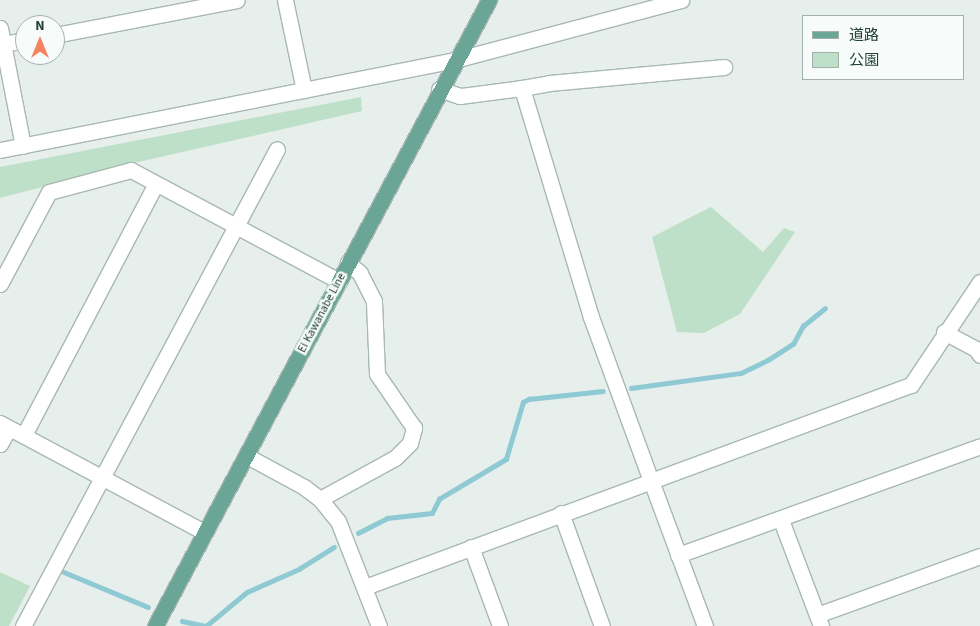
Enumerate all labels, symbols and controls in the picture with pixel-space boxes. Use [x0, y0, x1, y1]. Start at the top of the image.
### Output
north arrow [15, 15, 65, 65]
legend [802, 15, 965, 80]
text: N [35, 16, 45, 36]
text: 道路 [849, 25, 879, 46]
text: 公園 [849, 50, 879, 71]
street label: Ei Kawanabe Line [295, 271, 349, 355]

